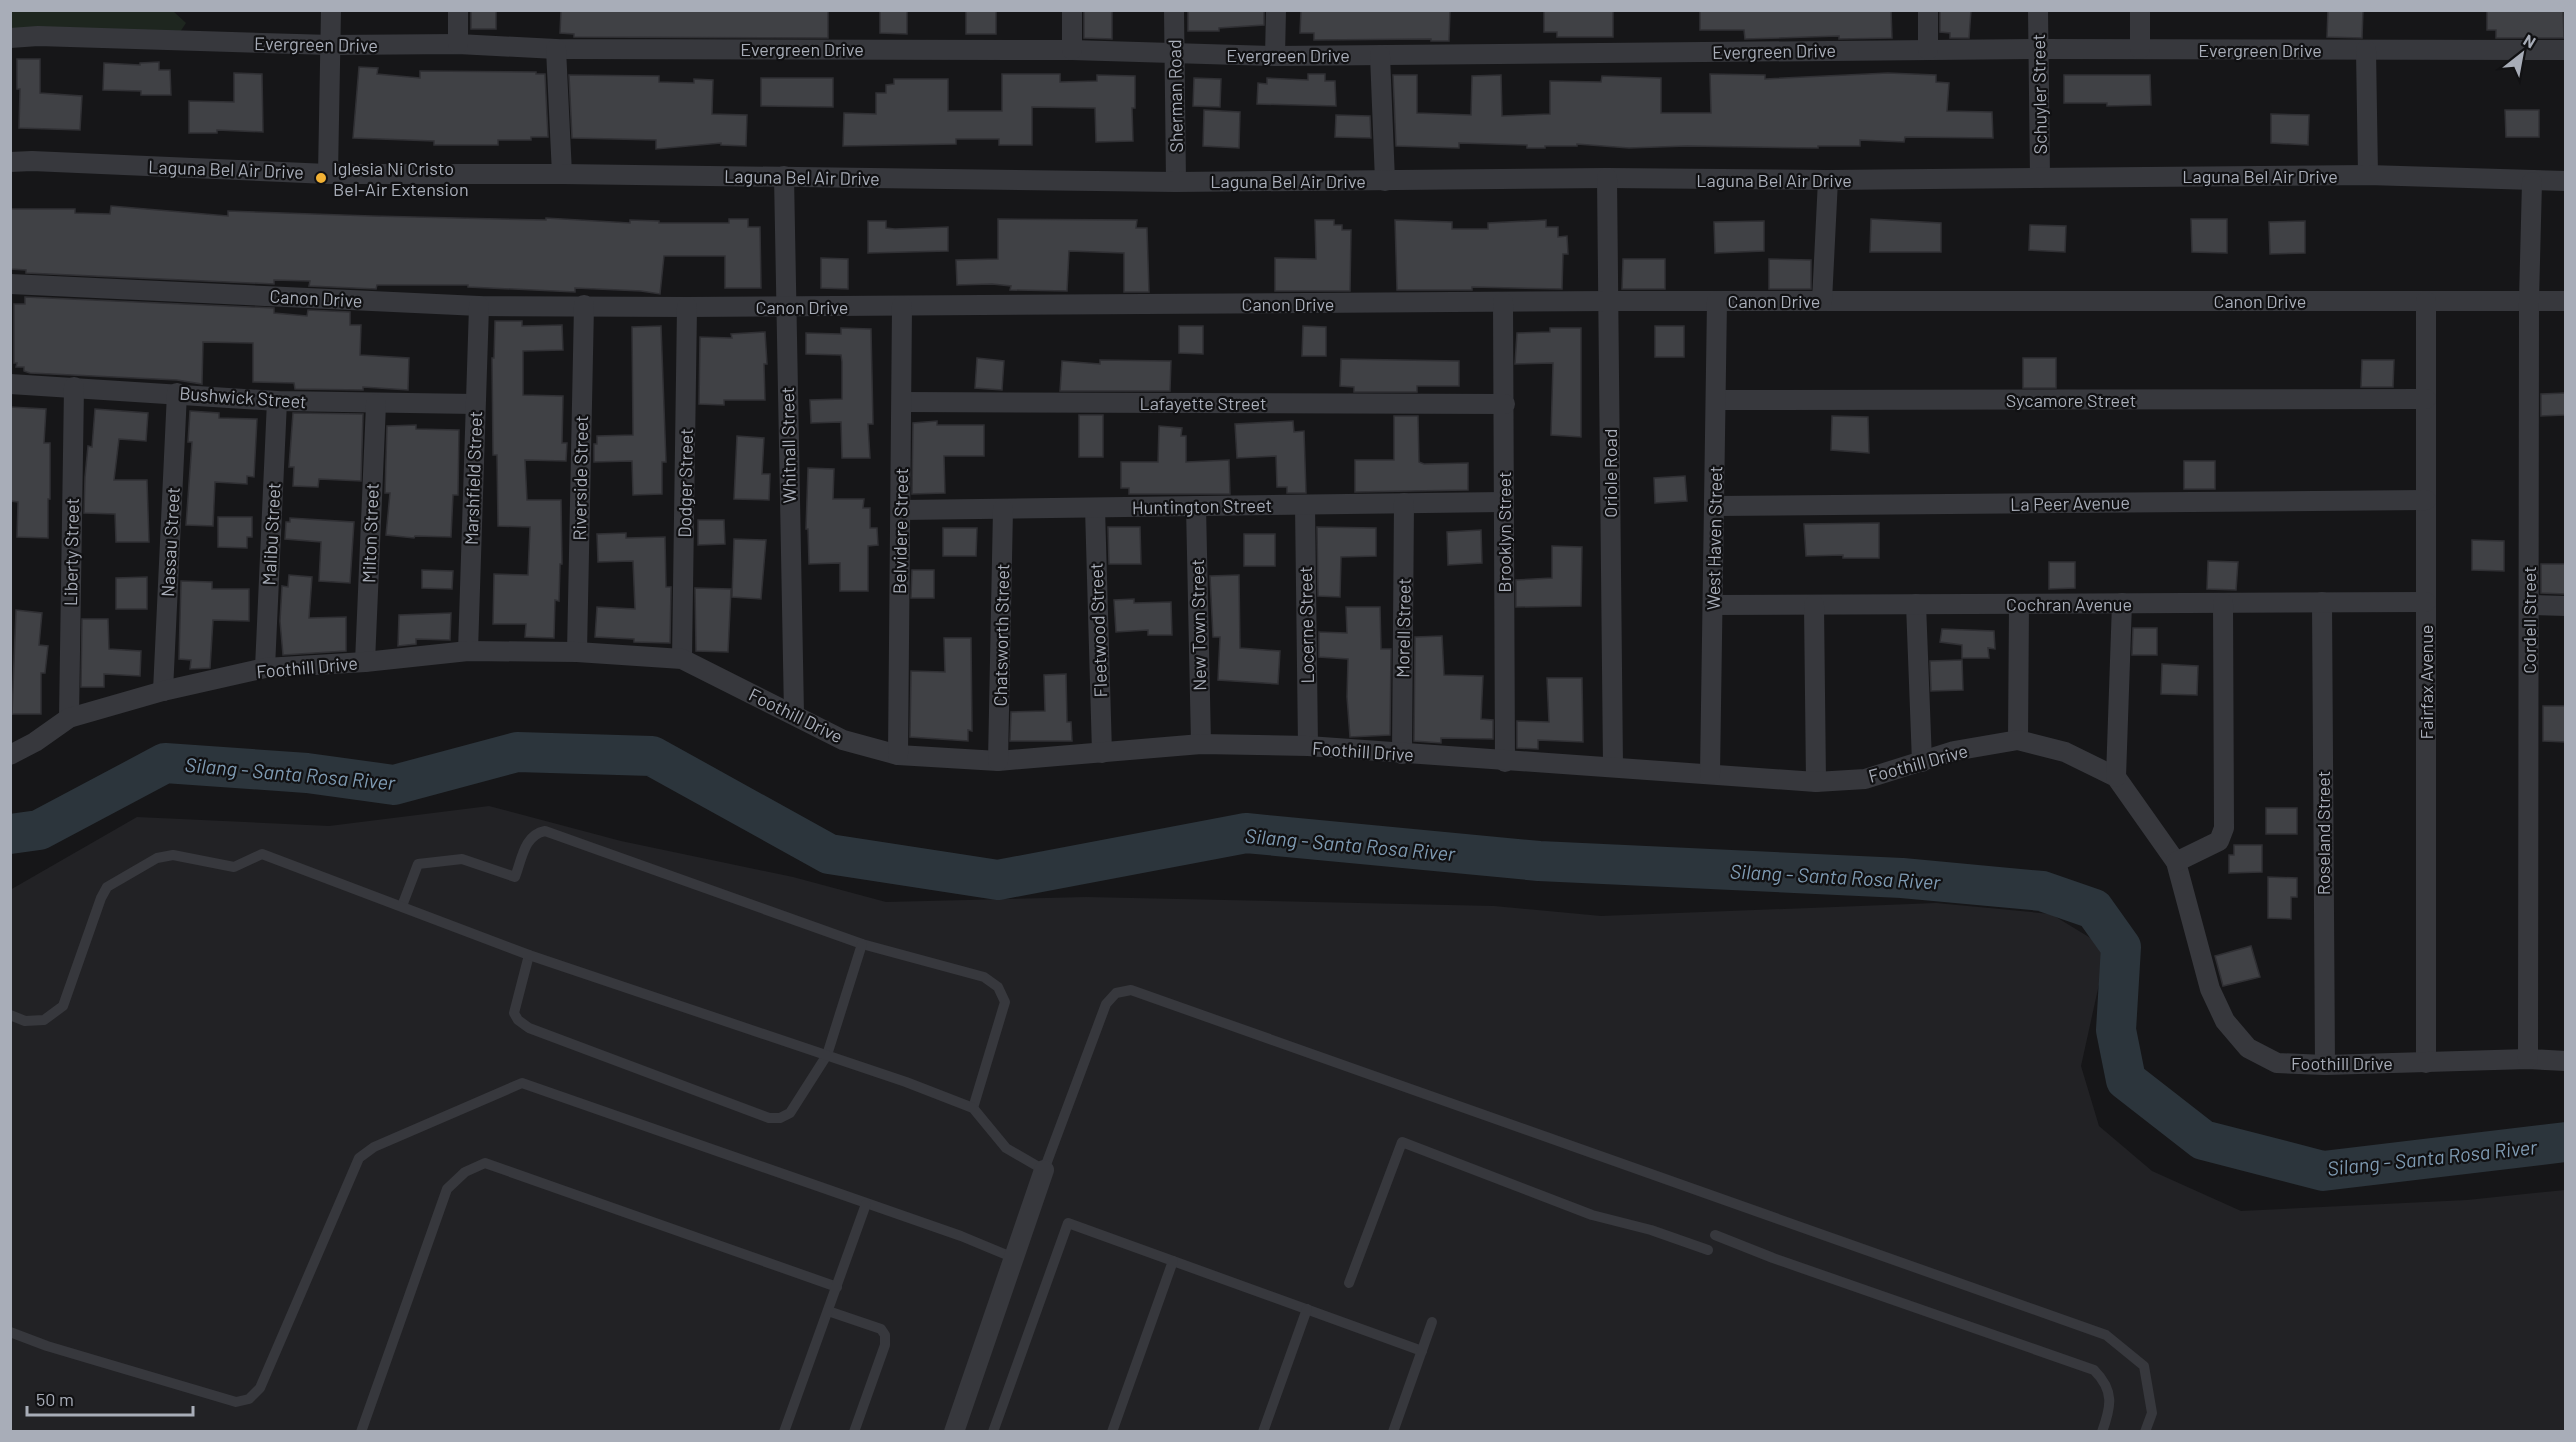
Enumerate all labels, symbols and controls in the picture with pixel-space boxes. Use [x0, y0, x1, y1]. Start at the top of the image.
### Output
north arrow [2492, 24, 2552, 84]
text: N [2521, 30, 2539, 52]
street label: Evergreen Drive [254, 32, 378, 56]
street label: Schuyler Street [2027, 34, 2051, 154]
street label: Evergreen Drive [740, 38, 864, 60]
street label: Sherman Road [1163, 39, 1187, 153]
street label: Evergreen Drive [1712, 39, 1836, 63]
street label: Evergreen Drive [2198, 39, 2322, 61]
street label: Evergreen Drive [1226, 44, 1350, 66]
street label: Laguna Bel Air Drive [148, 155, 304, 183]
place label: Iglesia Ni Cristo Bel-Air Extension [333, 157, 469, 200]
street label: Laguna Bel Air Drive [724, 165, 880, 189]
street label: Laguna Bel Air Drive [2182, 165, 2338, 187]
street label: Laguna Bel Air Drive [1696, 169, 1852, 191]
street label: Laguna Bel Air Drive [1210, 170, 1366, 192]
marker: Iglesia Ni Cristo Bel-Air Extension [314, 171, 328, 185]
street label: Canon Drive [269, 285, 363, 311]
street label: Canon Drive [1728, 290, 1820, 312]
street label: Canon Drive [2214, 290, 2306, 312]
street label: Canon Drive [1242, 293, 1334, 315]
street label: Canon Drive [756, 296, 848, 318]
street label: Bushwick Street [179, 382, 307, 412]
street label: Whitnall Street [776, 387, 800, 503]
street label: Sycamore Street [2006, 389, 2136, 411]
street label: Lafayette Street [1139, 392, 1267, 414]
street label: Marshfield Street [460, 411, 486, 545]
street label: Riverside Street [568, 415, 592, 541]
street label: Dodger Street [673, 428, 697, 538]
street label: Oriole Road [1599, 428, 1621, 518]
street label: West Haven Street [1702, 466, 1726, 610]
street label: Belvidere Street [888, 468, 912, 594]
street label: Brooklyn Street [1493, 471, 1515, 593]
street label: Malibu Street [257, 482, 285, 586]
street label: Milton Street [357, 483, 383, 583]
street label: Nassau Street [156, 486, 184, 598]
street label: La Peer Avenue [2010, 491, 2130, 515]
street label: Huntington Street [1132, 494, 1272, 518]
street label: Liberty Street [59, 498, 83, 606]
street label: New Town Street [1186, 559, 1210, 691]
street label: Fleetwood Street [1085, 562, 1111, 698]
street label: Chatsworth Street [989, 563, 1013, 707]
street label: Locerne Street [1294, 566, 1318, 684]
street label: Cordell Street [2518, 566, 2540, 674]
street label: Morell Street [1391, 578, 1415, 678]
street label: Cochran Avenue [2006, 593, 2132, 615]
street label: Fairfax Avenue [2415, 625, 2437, 739]
street label: Foothill Drive [255, 652, 359, 682]
street label: Foothill Drive [745, 683, 847, 747]
street label: Foothill Drive [1311, 736, 1415, 766]
street label: Foothill Drive [1866, 739, 1970, 787]
water label: Silang - Santa Rosa River [184, 752, 397, 794]
street label: Roseland Street [2312, 771, 2334, 895]
water label: Silang - Santa Rosa River [1244, 823, 1457, 865]
water label: Silang - Santa Rosa River [1729, 859, 1942, 894]
street label: Foothill Drive [2291, 1052, 2393, 1074]
water label: Silang - Santa Rosa River [2326, 1134, 2539, 1180]
scale bar [27, 1379, 194, 1417]
text: 50 m [36, 1388, 74, 1410]

